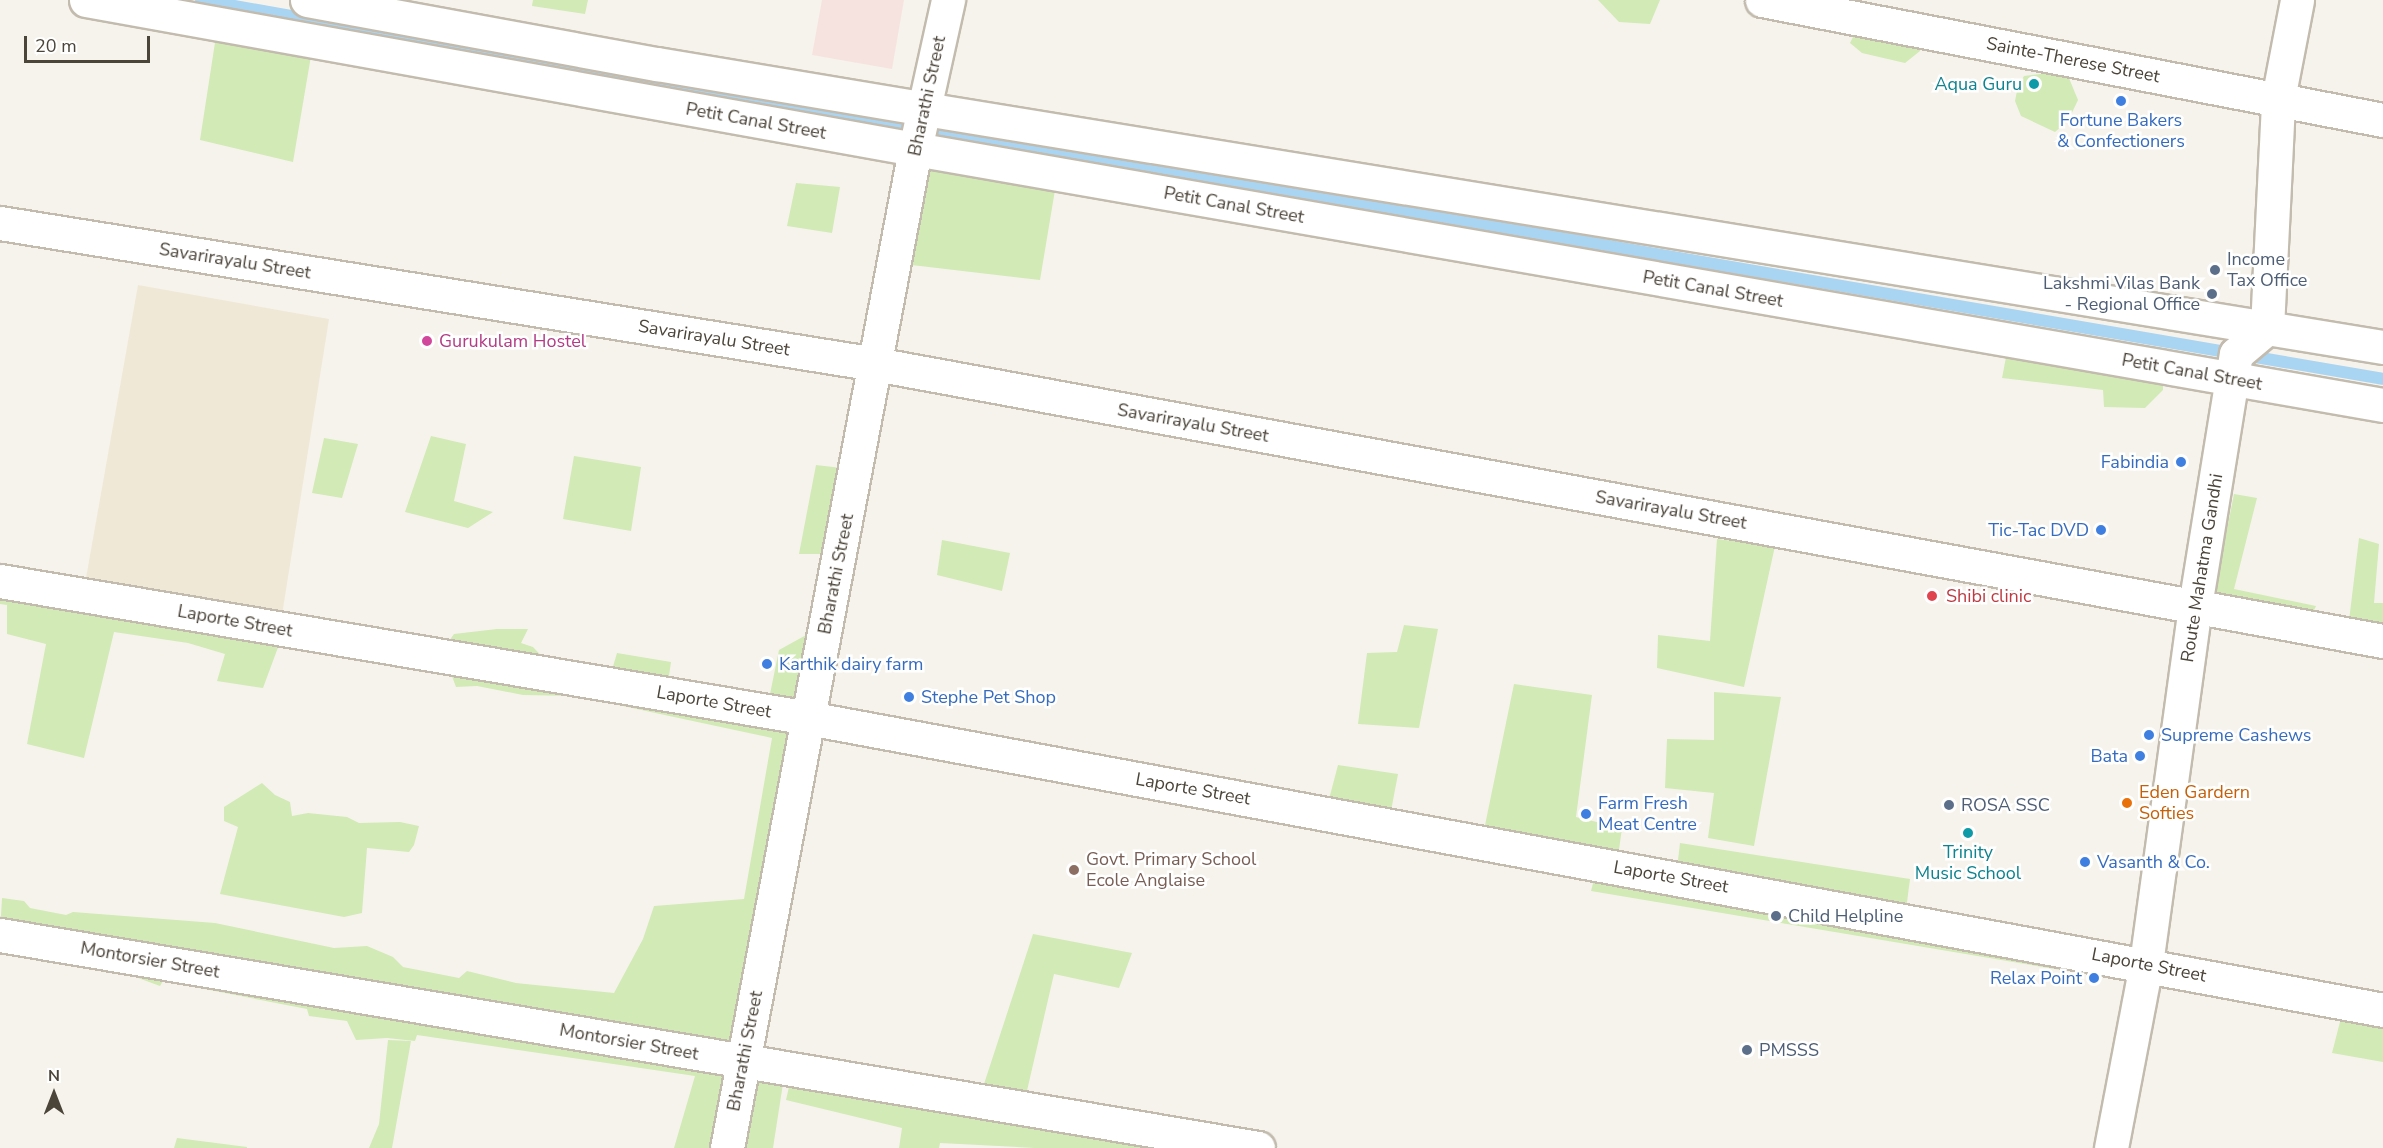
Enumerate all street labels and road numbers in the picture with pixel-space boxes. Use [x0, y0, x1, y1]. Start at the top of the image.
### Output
street label: Sainte-Therese Street [1984, 33, 2162, 87]
street label: Bharathi Street [904, 34, 950, 158]
street label: Petit Canal Street [684, 98, 828, 144]
street label: Petit Canal Street [1162, 182, 1306, 228]
street label: Savarirayalu Street [158, 238, 312, 284]
street label: Petit Canal Street [1641, 266, 1785, 312]
street label: Savarirayalu Street [637, 315, 791, 361]
street label: Petit Canal Street [2120, 349, 2264, 395]
street label: Savarirayalu Street [1116, 399, 1270, 447]
street label: Route Mahatma Gandhi [2176, 472, 2228, 664]
street label: Savarirayalu Street [1594, 486, 1748, 534]
street label: Bharathi Street [814, 512, 858, 636]
street label: Laporte Street [176, 600, 294, 642]
street label: Laporte Street [655, 681, 773, 723]
street label: Laporte Street [1134, 768, 1252, 810]
street label: Laporte Street [1612, 856, 1730, 898]
street label: Montorsier Street [79, 937, 221, 983]
street label: Laporte Street [2090, 943, 2208, 987]
street label: Bharathi Street [723, 989, 767, 1113]
street label: Montorsier Street [558, 1019, 700, 1065]

